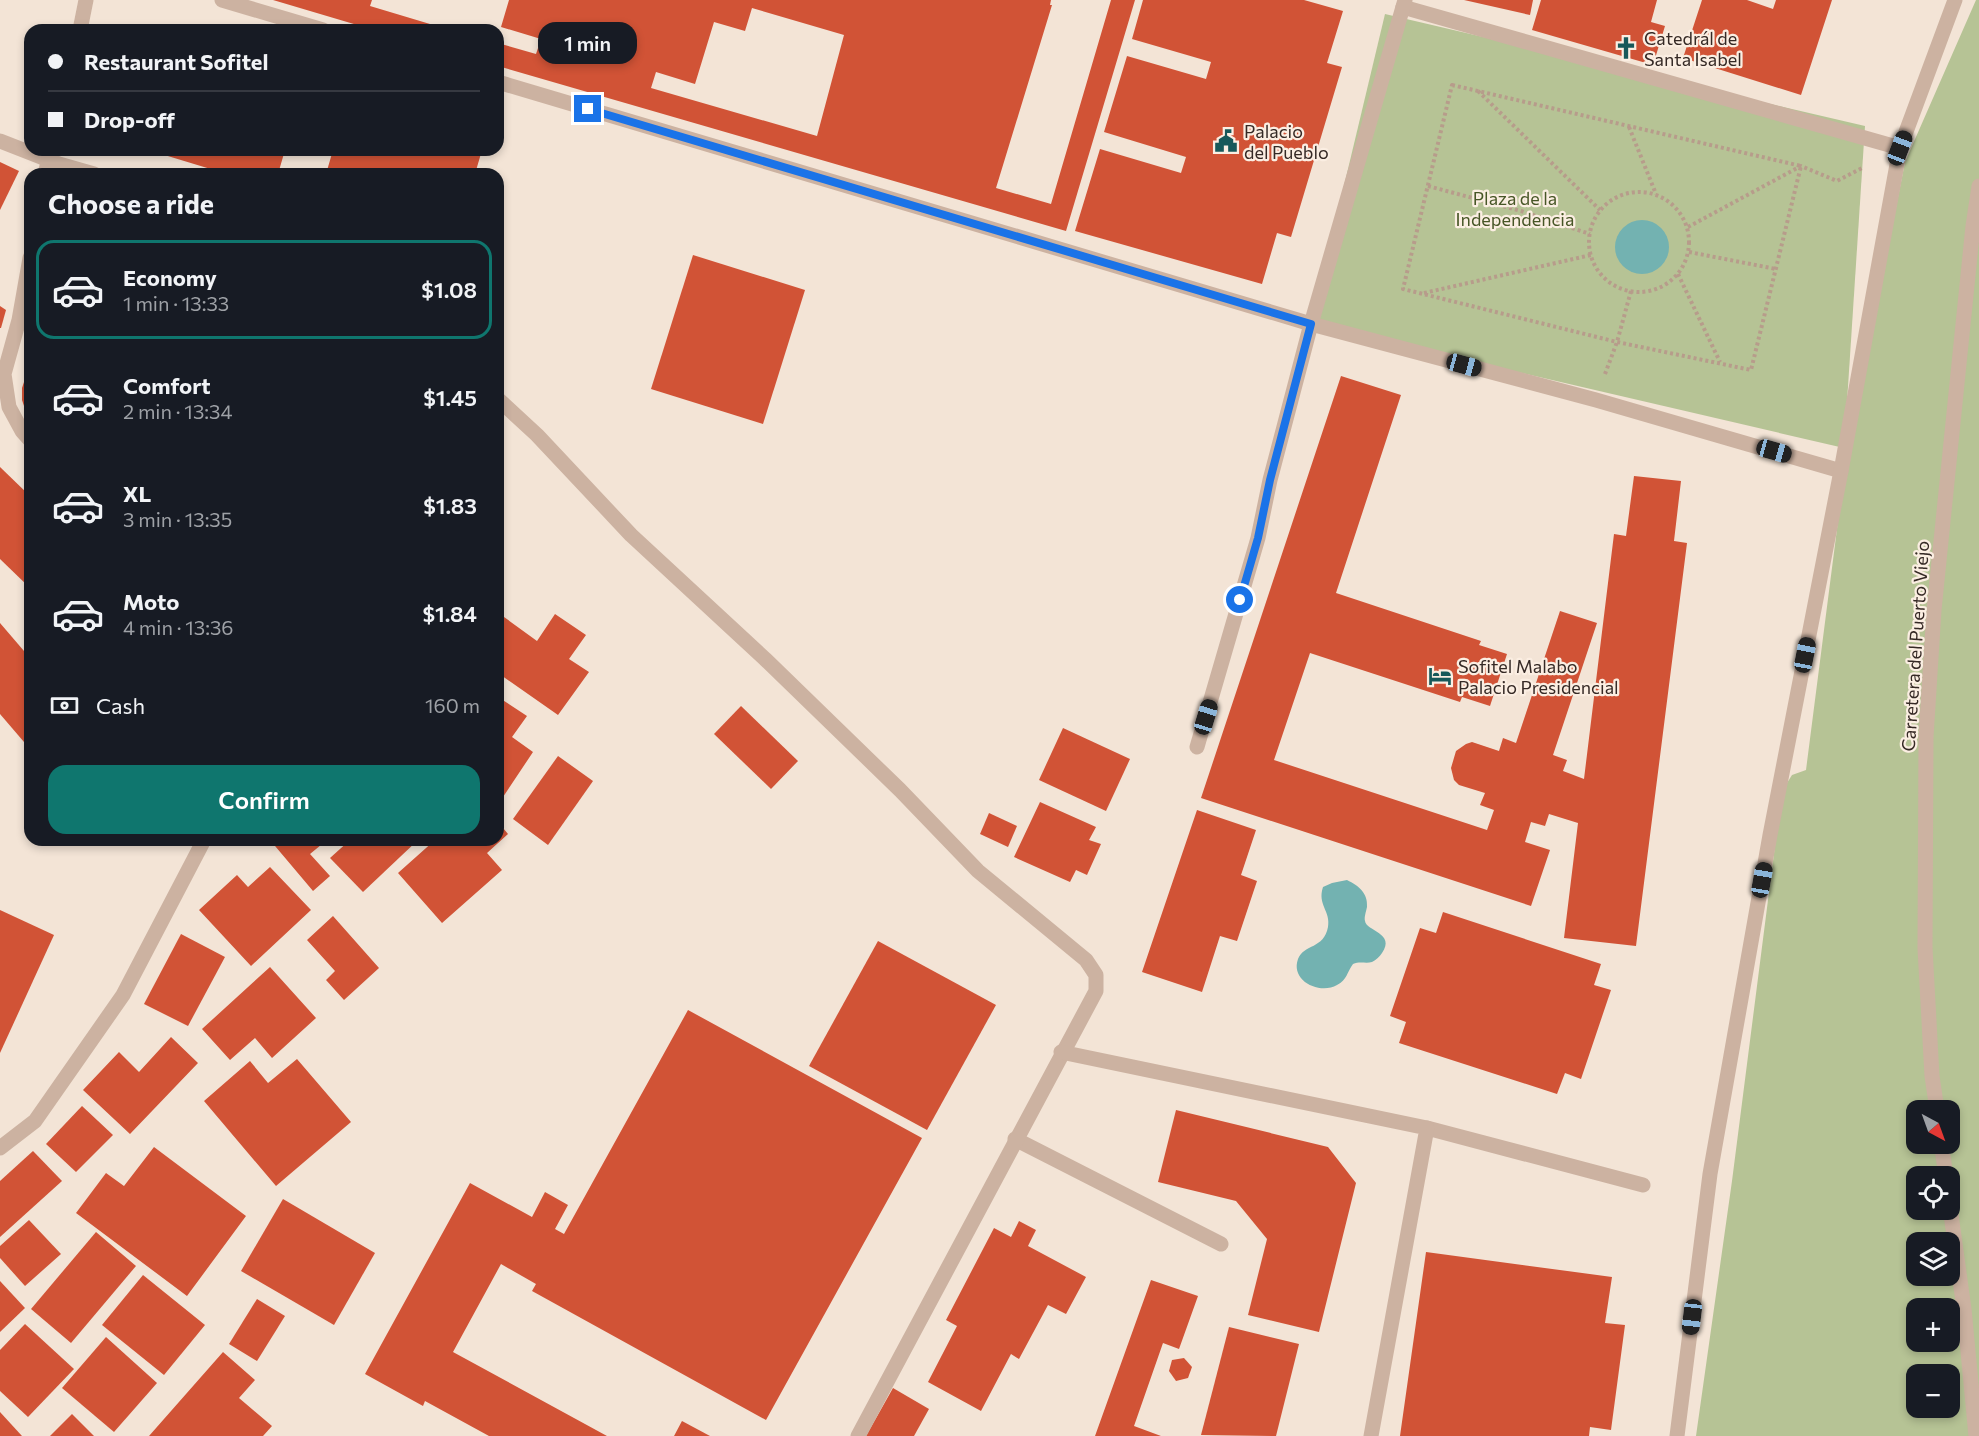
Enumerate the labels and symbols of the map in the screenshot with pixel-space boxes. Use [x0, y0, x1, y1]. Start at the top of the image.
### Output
callout: 1 min [538, 22, 638, 64]
place label: Catedrál de Santa Isabel [1644, 27, 1742, 70]
church icon: Catedrál de Santa Isabel [1613, 35, 1639, 61]
route end [574, 95, 601, 122]
place label: Palacio del Pueblo [1244, 120, 1329, 163]
public building icon: Palacio del Pueblo [1213, 128, 1239, 154]
car [1885, 128, 1915, 168]
park label: Plaza de la Independencia [1456, 187, 1574, 230]
car [1444, 352, 1484, 378]
car [1754, 437, 1794, 465]
street label: Carretera del Puerto Viejo [1897, 540, 1933, 752]
route start [1226, 586, 1253, 613]
car [1793, 636, 1817, 674]
place label: Sofitel Malabo Palacio Presidencial [1458, 655, 1619, 698]
hotel icon: Sofitel Malabo Palacio Presidencial [1427, 663, 1453, 689]
car [1192, 697, 1220, 737]
car [1750, 861, 1774, 899]
north arrow [1906, 1100, 1960, 1154]
car [1681, 1298, 1703, 1336]

